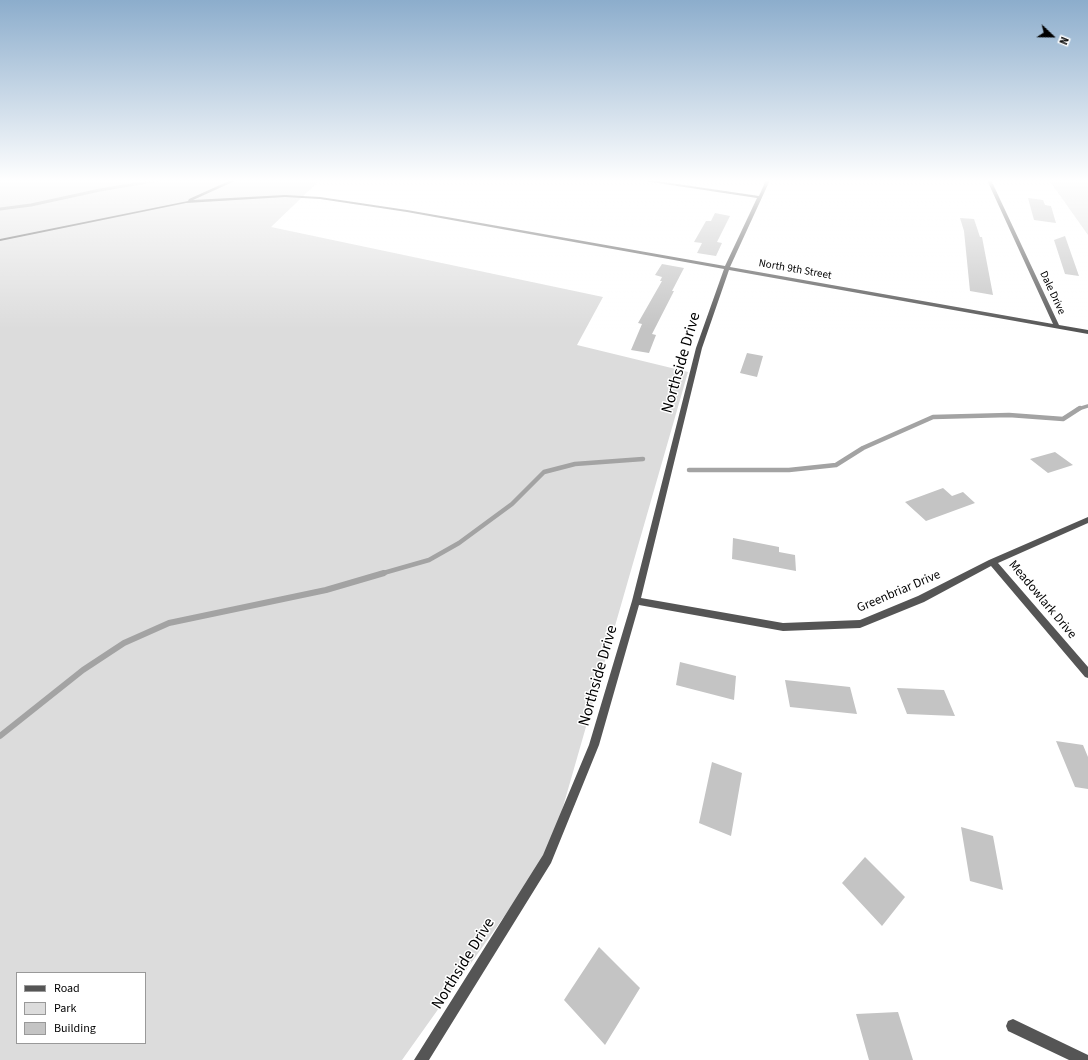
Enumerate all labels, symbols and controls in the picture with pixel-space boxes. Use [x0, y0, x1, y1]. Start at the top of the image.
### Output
north arrow [1032, 16, 1072, 56]
text: N [1055, 34, 1072, 47]
street label: North 9th Street [758, 257, 832, 283]
street label: Dale Drive [1036, 269, 1068, 317]
street label: Northside Drive [658, 310, 706, 416]
street label: Meadowlark Drive [1005, 558, 1079, 642]
street label: Greenbriar Drive [855, 567, 943, 617]
street label: Northside Drive [575, 623, 623, 729]
street label: Northside Drive [428, 915, 500, 1013]
legend [16, 972, 146, 1044]
text: Road [54, 980, 80, 997]
text: Park [54, 1000, 76, 1017]
text: Building [54, 1020, 96, 1037]

